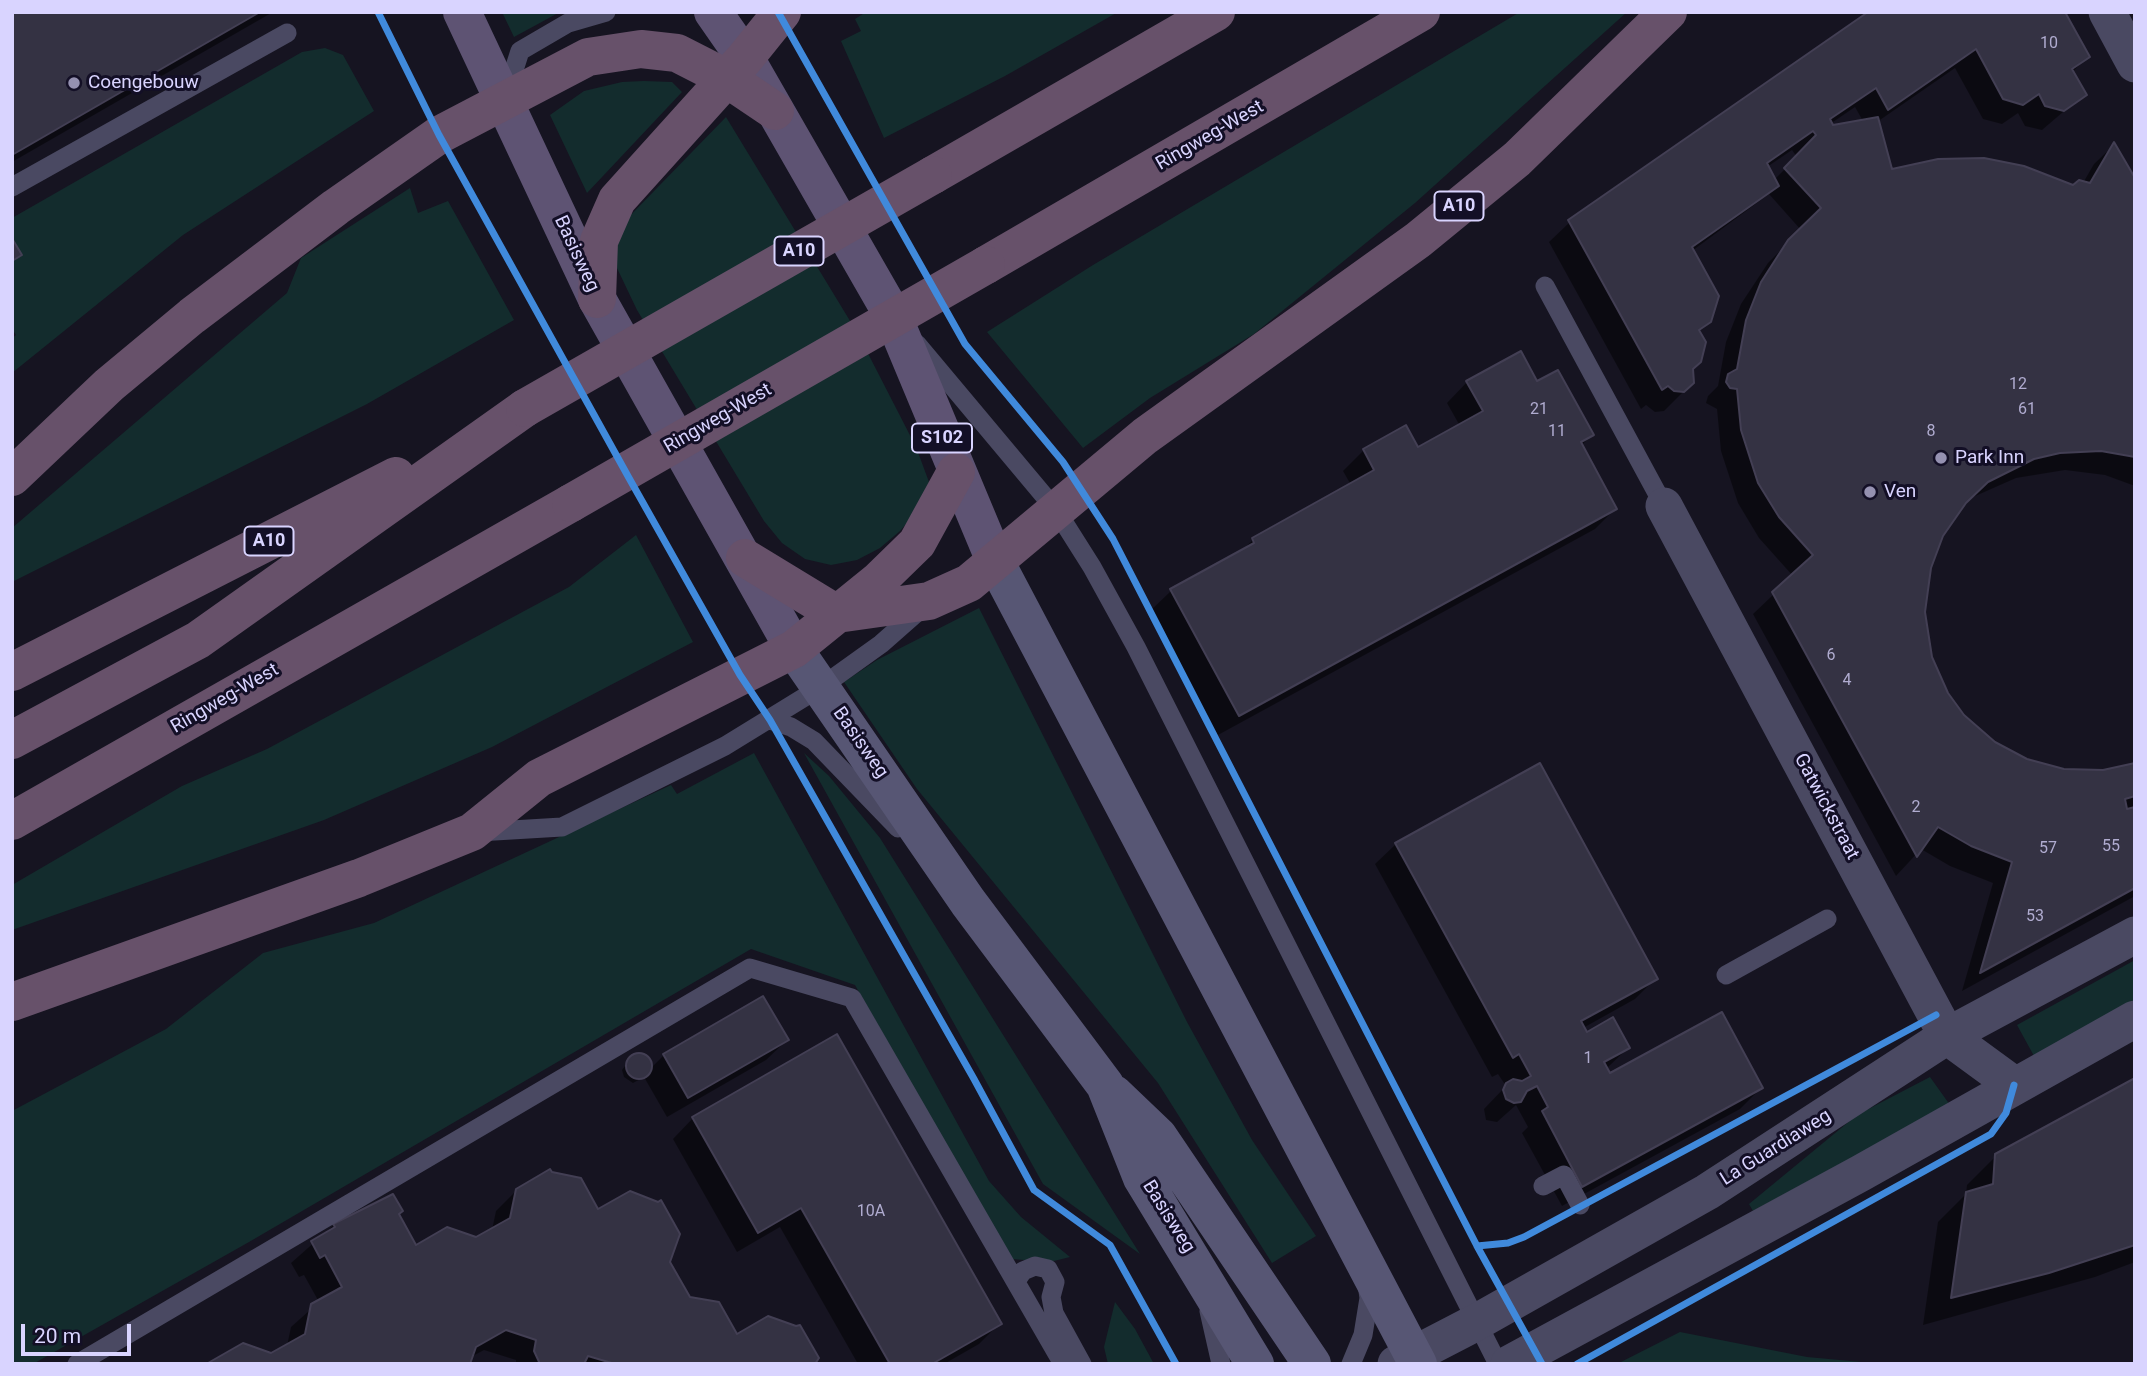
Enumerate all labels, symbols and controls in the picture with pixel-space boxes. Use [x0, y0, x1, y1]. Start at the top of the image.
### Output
house number: 10 [2040, 34, 2058, 54]
place label: Coengebouw [88, 72, 199, 94]
marker: Coengebouw [66, 75, 82, 91]
street label: Ringweg-West [1152, 96, 1268, 176]
road number: A10 [1434, 191, 1484, 220]
street label: Basisweg [548, 212, 604, 296]
road number: A10 [774, 236, 824, 265]
house number: 12 [2009, 375, 2027, 395]
street label: Ringweg-West [660, 379, 776, 459]
house number: 21 [1530, 400, 1548, 420]
house number: 61 [2018, 400, 2036, 420]
house number: 11 [1548, 422, 1566, 442]
house number: 8 [1927, 422, 1935, 442]
road number: S102 [912, 424, 972, 452]
place label: Park Inn [1955, 447, 2024, 469]
marker: Park Inn [1933, 450, 1949, 466]
place label: Ven [1884, 481, 1916, 503]
marker: Ven [1862, 484, 1878, 500]
road number: A10 [244, 526, 294, 556]
house number: 6 [1827, 646, 1835, 666]
street label: Ringweg-West [167, 659, 283, 739]
house number: 4 [1843, 671, 1851, 691]
street label: Basisweg [827, 703, 893, 783]
street label: Gatwickstraat [1788, 750, 1864, 864]
house number: 2 [1912, 798, 1920, 818]
house number: 55 [2102, 837, 2120, 857]
house number: 57 [2039, 839, 2057, 859]
house number: 53 [2026, 907, 2044, 927]
house number: 1 [1584, 1049, 1592, 1069]
street label: La Guardiaweg [1717, 1105, 1835, 1191]
street label: Basisweg [1137, 1176, 1199, 1258]
house number: 10A [857, 1202, 885, 1222]
scale bar [24, 1310, 135, 1354]
text: 20 m [34, 1324, 81, 1348]

